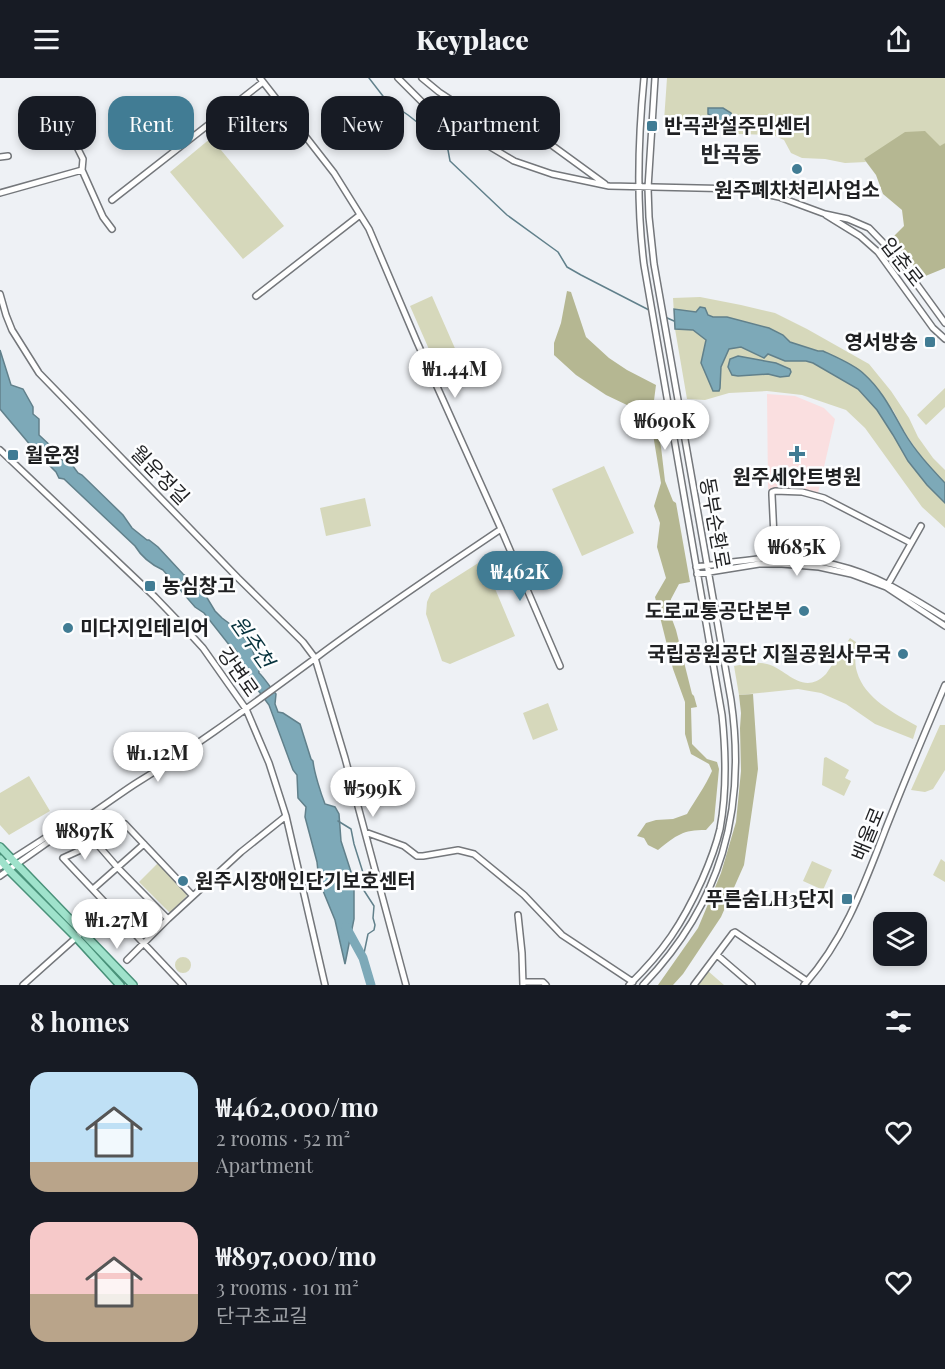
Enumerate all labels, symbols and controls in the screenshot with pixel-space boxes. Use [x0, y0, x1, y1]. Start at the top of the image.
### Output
text: Keyplace [416, 21, 529, 57]
icon: menu [30, 23, 63, 56]
icon: share [882, 23, 915, 56]
chip: Buy [18, 96, 96, 150]
chip: Rent [108, 96, 194, 150]
chip: Filters [206, 96, 309, 150]
chip: New [321, 96, 404, 150]
chip: Apartment [416, 96, 560, 150]
place label: 반곡관설주민센터 [664, 111, 811, 138]
marker: 반곡관설주민센터 [645, 119, 659, 133]
district label: 반곡동 [701, 138, 761, 168]
marker: 원주폐차처리사업소 [790, 162, 804, 176]
place label: 원주폐차처리사업소 [714, 175, 880, 202]
street label: 입춘로 [876, 231, 931, 291]
place label: 영서방송 [844, 327, 918, 354]
marker: 영서방송 [923, 335, 937, 349]
pin: ₩1.44M [406, 348, 504, 399]
text: ₩1.44M [423, 354, 487, 381]
pin: ₩690K [623, 400, 707, 451]
text: ₩690K [634, 406, 696, 433]
street label: 월운정길 [126, 438, 196, 510]
place label: 월운정 [25, 440, 80, 467]
marker: 원주세안트병원 [788, 445, 806, 463]
marker: 월운정 [6, 448, 20, 462]
place label: 원주세안트병원 [733, 462, 861, 489]
street label: 동부순환로 [695, 475, 738, 570]
pin: ₩685K [755, 526, 839, 577]
text: ₩685K [768, 532, 826, 559]
pin: ₩462K [478, 551, 562, 602]
text: ₩462K [491, 557, 549, 584]
place label: 농심창고 [162, 571, 236, 598]
marker: 농심창고 [143, 579, 157, 593]
place label: 도로교통공단본부 [645, 596, 792, 623]
marker: 도로교통공단본부 [797, 604, 811, 618]
water label: 원주천 [226, 609, 283, 675]
place label: 미다지인테리어 [80, 613, 209, 640]
marker: 미다지인테리어 [61, 621, 75, 635]
place label: 국립공원공단 지질공원사무국 [647, 639, 891, 666]
street label: 강변로 [212, 641, 266, 701]
marker: 국립공원공단 지질공원사무국 [896, 647, 910, 661]
pin: ₩1.12M [109, 732, 207, 783]
text: ₩1.12M [127, 738, 189, 765]
pin: ₩599K [331, 767, 415, 818]
text: ₩599K [344, 773, 402, 800]
street label: 배울로 [844, 803, 889, 864]
pin: ₩897K [43, 810, 127, 861]
text: ₩897K [56, 816, 114, 843]
place label: 원주시장애인단기보호센터 [195, 866, 416, 893]
marker: 원주시장애인단기보호센터 [176, 874, 190, 888]
place label: 푸른숨LH3단지 [705, 884, 835, 911]
marker: 푸른숨LH3단지 [840, 892, 854, 906]
pin: ₩1.27M [68, 899, 166, 950]
text: ₩1.27M [86, 905, 148, 932]
map controls [873, 912, 927, 966]
button: layers [873, 912, 927, 966]
text: 8 homes [30, 1004, 129, 1039]
icon: filters [882, 1005, 915, 1038]
text: ₩462,000/mo [216, 1089, 378, 1124]
icon: home [78, 1096, 150, 1168]
icon: heart [882, 1116, 915, 1149]
text: 2 rooms · 52 m² [216, 1124, 350, 1151]
text: Apartment [216, 1151, 313, 1178]
text: ₩897,000/mo [216, 1238, 376, 1273]
icon: home [78, 1246, 150, 1318]
icon: heart [882, 1266, 915, 1299]
text: 3 rooms · 101 m² [216, 1273, 359, 1300]
text: 단구초교길 [216, 1301, 308, 1328]

